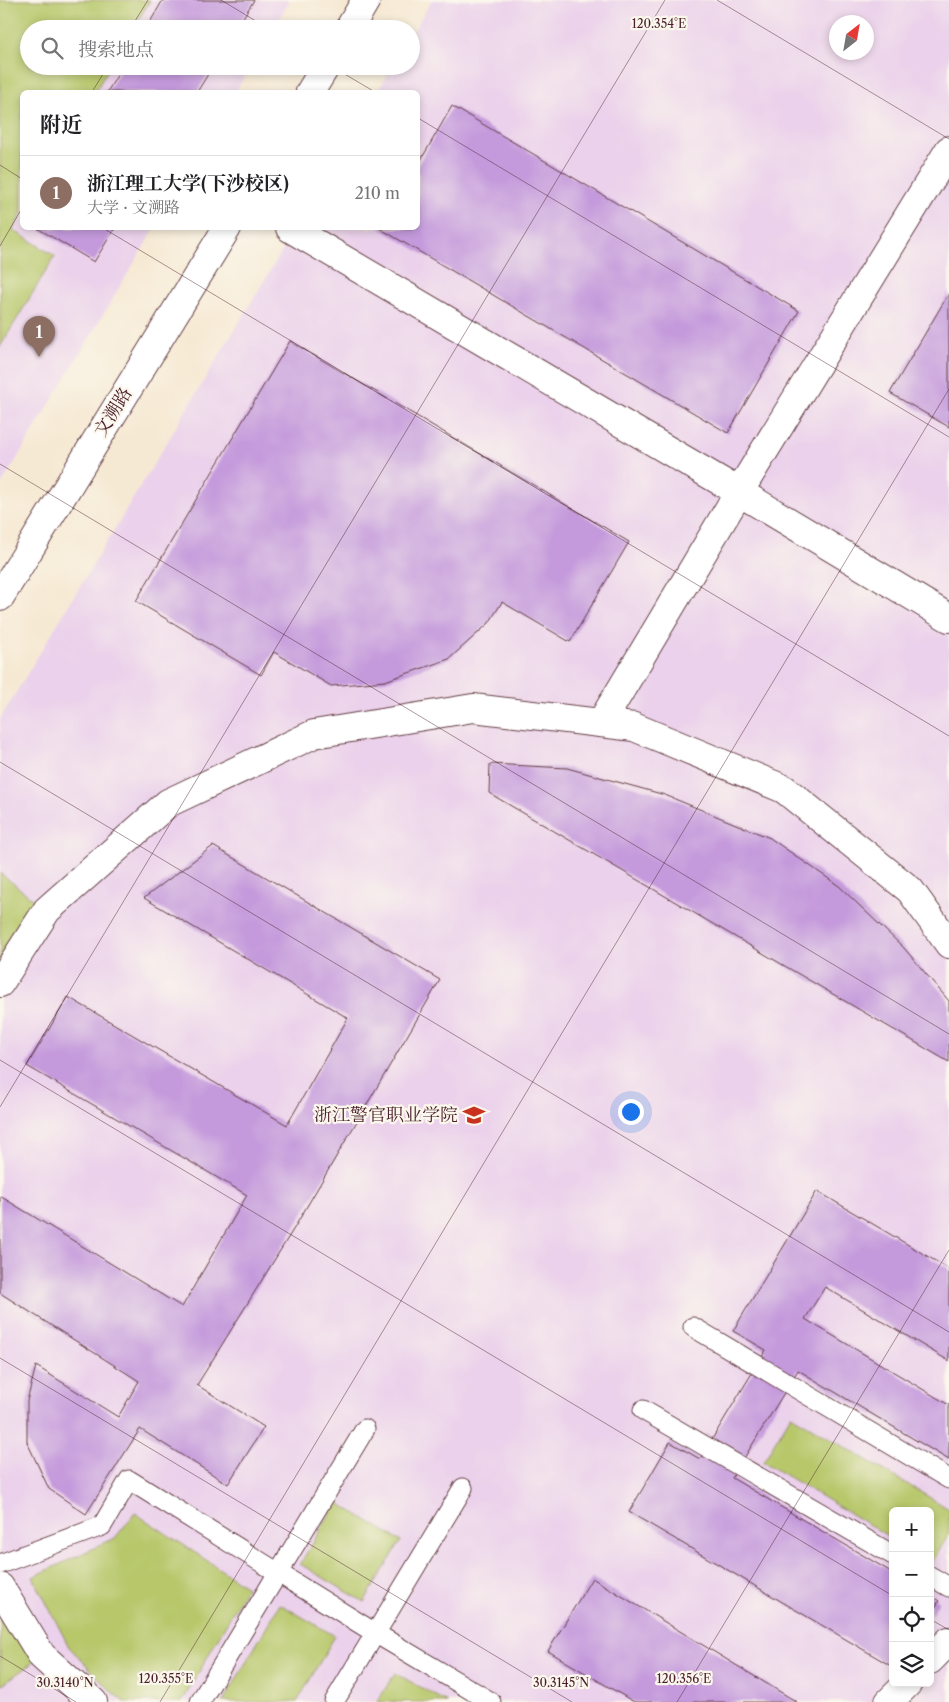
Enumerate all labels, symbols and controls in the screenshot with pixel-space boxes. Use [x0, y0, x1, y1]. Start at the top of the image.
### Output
north arrow [829, 15, 874, 60]
text: 120.354°E [632, 16, 686, 31]
search box [20, 20, 420, 75]
icon: search [38, 34, 66, 62]
text: 搜索地点 [78, 38, 154, 61]
text: 附近 [40, 112, 82, 137]
text: 浙江理工大学(下沙校区) [87, 172, 289, 195]
text: 1 [52, 183, 60, 203]
text: 210 m [355, 183, 400, 203]
text: 大学 · 文溯路 [87, 197, 180, 217]
pin: 1 [23, 316, 55, 357]
street label: 文溯路 [89, 383, 137, 441]
your location [618, 1099, 644, 1125]
school or university icon: 浙江警官职业学院 [461, 1102, 487, 1128]
place label: 浙江警官职业学院 [314, 1104, 458, 1126]
map controls [889, 1507, 934, 1687]
button: + [889, 1507, 934, 1552]
button: − [889, 1552, 934, 1597]
button: locate [889, 1597, 934, 1642]
button: layers [889, 1642, 934, 1687]
text: 120.355°E [139, 1671, 193, 1686]
text: 120.356°E [657, 1671, 711, 1686]
text: 30.3140°N [36, 1675, 94, 1690]
text: 30.3145°N [533, 1675, 589, 1690]

